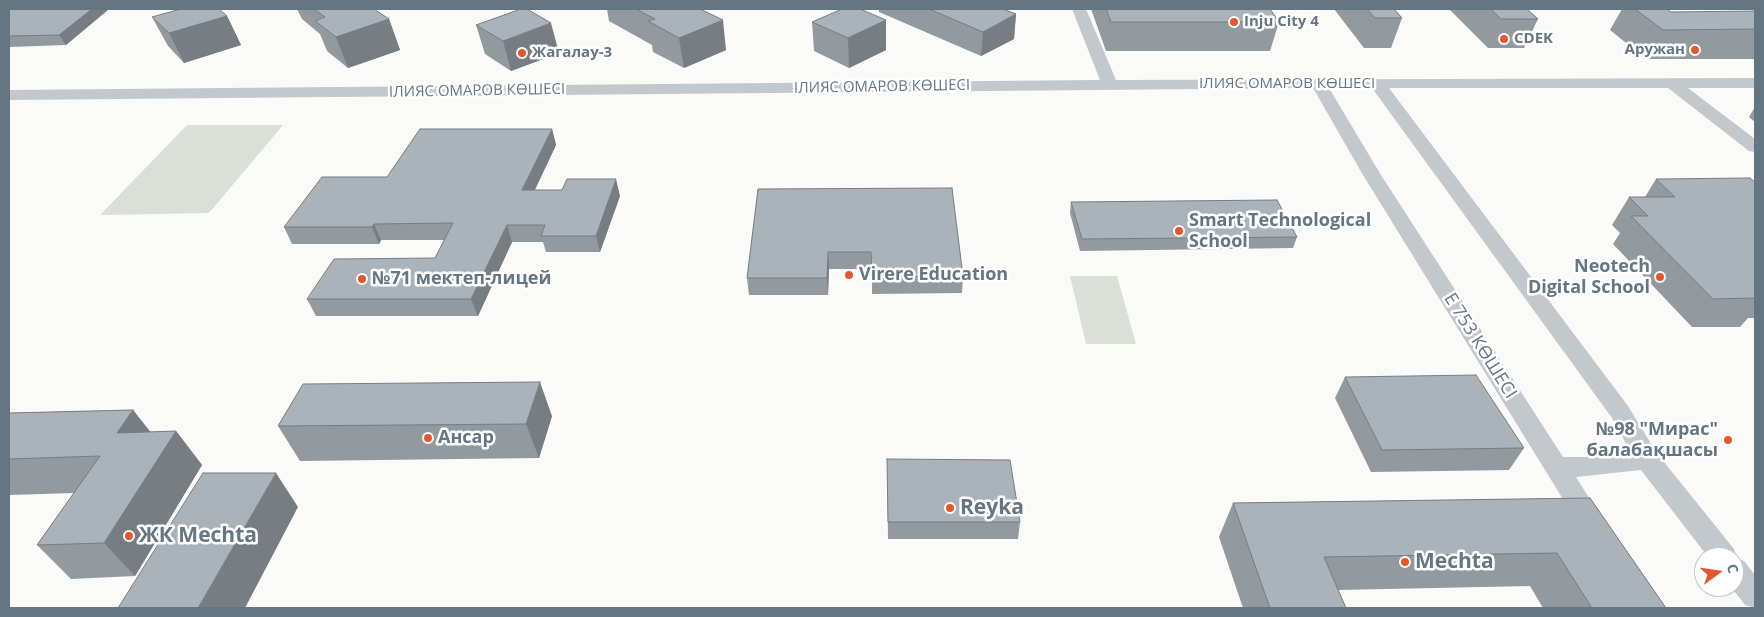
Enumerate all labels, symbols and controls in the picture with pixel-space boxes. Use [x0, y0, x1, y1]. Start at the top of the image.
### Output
place label: Inju City 4 [1244, 13, 1319, 31]
marker: Inju City 4 [1228, 16, 1240, 28]
place label: CDEK [1514, 30, 1553, 48]
marker: CDEK [1498, 33, 1510, 45]
place label: Аружан [1625, 41, 1685, 59]
place label: Жагалау-3 [532, 44, 612, 62]
marker: Аружан [1689, 44, 1701, 56]
marker: Жагалау-3 [516, 47, 528, 59]
street label: ІЛИЯС ОМАРОВ КӨШЕСІ [1199, 75, 1375, 93]
street label: ІЛИЯС ОМАРОВ КӨШЕСІ [794, 76, 970, 98]
street label: ІЛИЯС ОМАРОВ КӨШЕСІ [389, 80, 565, 102]
place label: Smart Technological School [1189, 210, 1371, 252]
marker: Smart Technological School [1173, 225, 1185, 237]
place label: Neotech Digital School [1528, 256, 1650, 298]
place label: Virere Education [859, 264, 1008, 286]
place label: №71 мектеп-лицей [372, 268, 551, 290]
marker: Virere Education [843, 269, 855, 281]
marker: Neotech Digital School [1654, 271, 1666, 283]
marker: №71 мектеп-лицей [356, 273, 368, 285]
street label: Е 753 КӨШЕСІ [1439, 289, 1521, 403]
place label: №98 "Мирас" балабақшасы [1587, 419, 1718, 462]
place label: Ансар [438, 427, 494, 449]
marker: Ансар [422, 432, 434, 444]
marker: №98 "Мирас" балабақшасы [1722, 434, 1734, 446]
place label: Reyka [960, 495, 1024, 521]
marker: Reyka [944, 502, 956, 514]
place label: ЖК Mechta [139, 523, 257, 549]
marker: ЖК Mechta [123, 530, 135, 542]
north arrow [1694, 547, 1744, 597]
place label: Mechta [1415, 549, 1494, 575]
marker: Mechta [1399, 556, 1411, 568]
text: С [1723, 562, 1743, 575]

